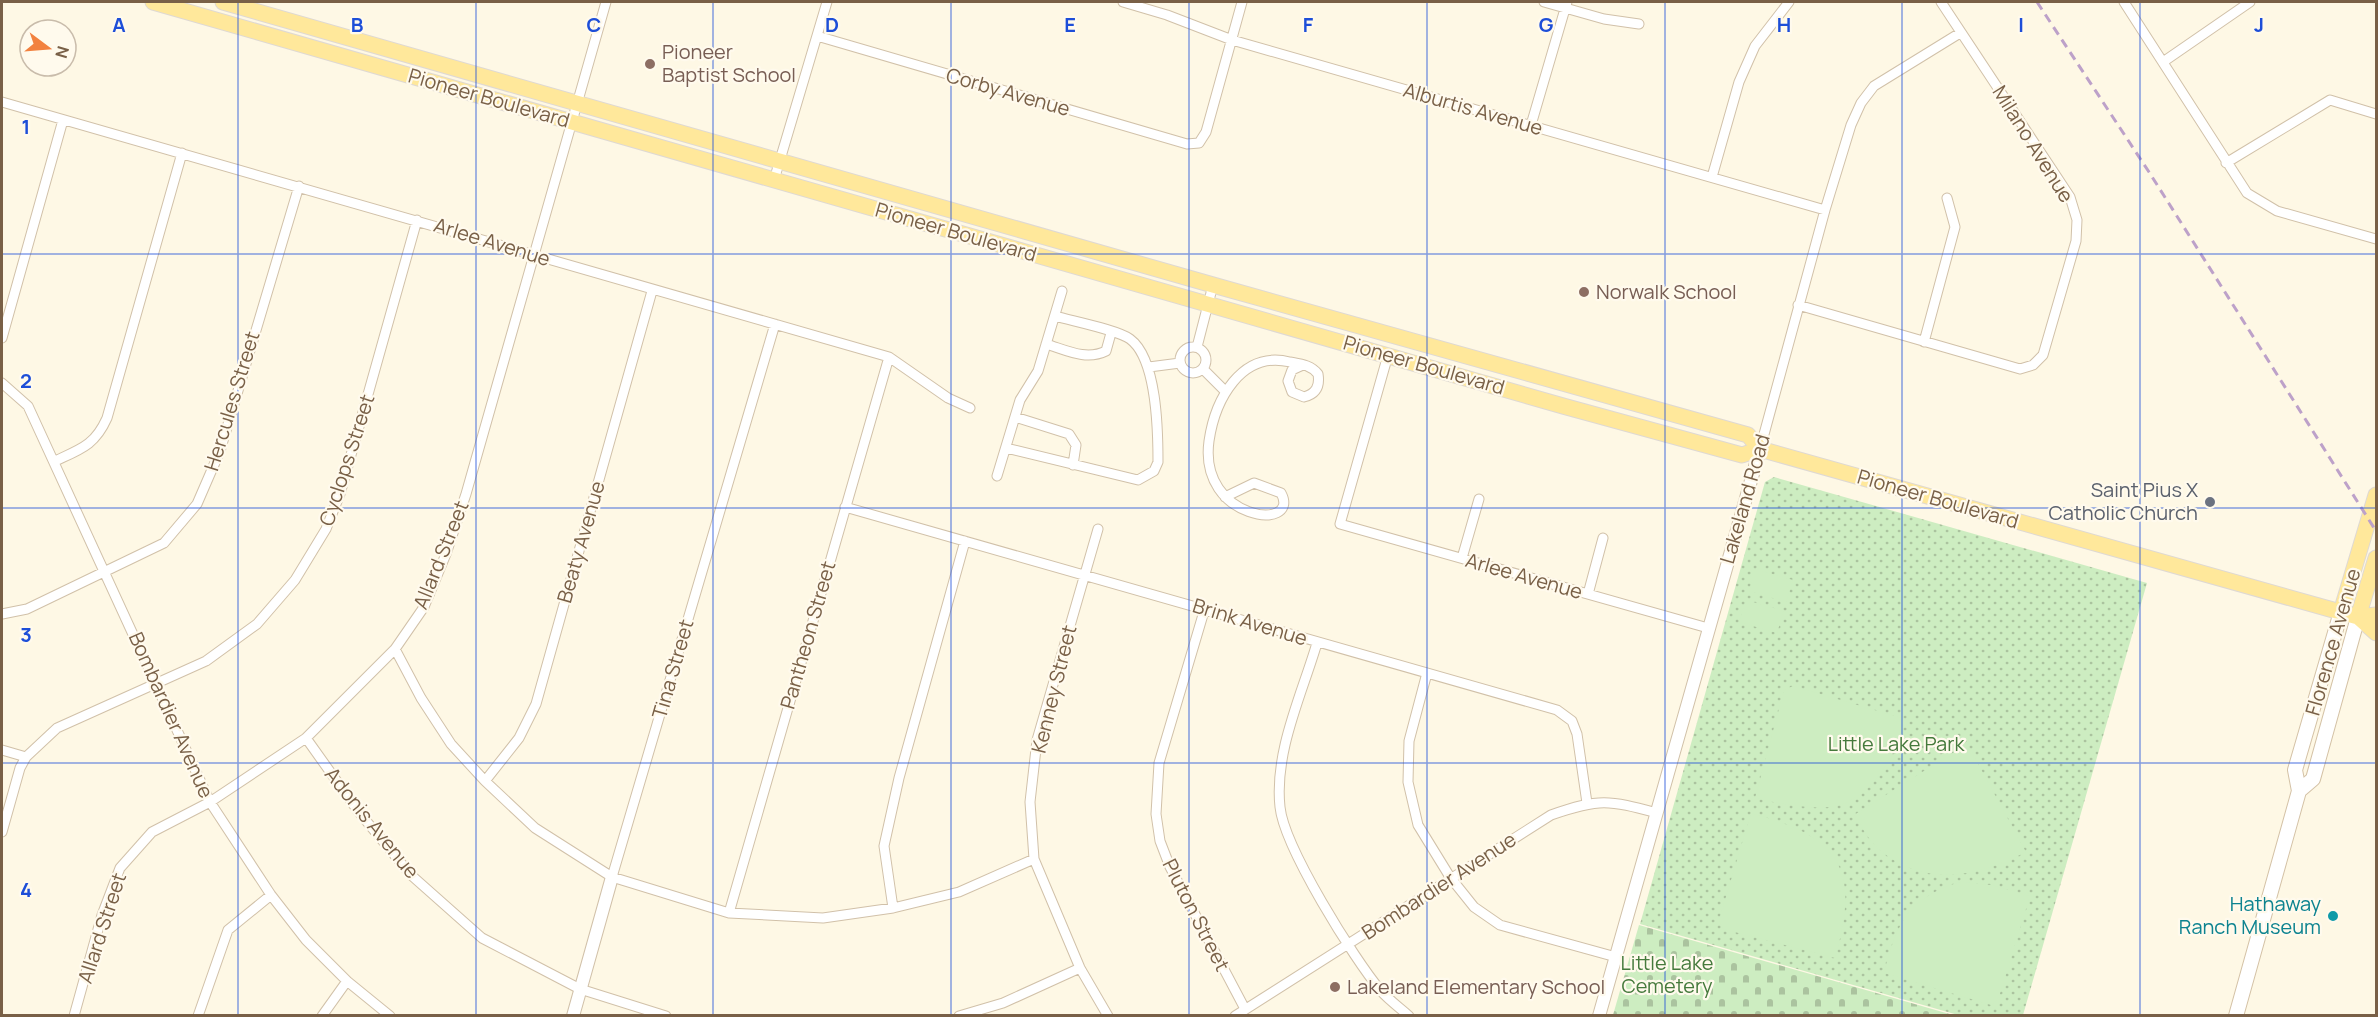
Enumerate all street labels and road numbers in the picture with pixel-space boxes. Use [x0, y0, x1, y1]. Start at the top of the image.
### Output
street label: Corby Avenue [943, 61, 1073, 122]
street label: Pioneer Boulevard [405, 62, 573, 133]
street label: Alburtis Avenue [1400, 76, 1546, 141]
street label: Milano Avenue [1987, 80, 2080, 207]
street label: Pioneer Boulevard [872, 196, 1040, 267]
street label: Arlee Avenue [431, 211, 554, 272]
street label: Hercules Street [197, 328, 266, 474]
street label: Pioneer Boulevard [1340, 329, 1508, 400]
street label: Cyclops Street [313, 391, 380, 529]
street label: Lakeland Road [1713, 431, 1776, 567]
street label: Pioneer Boulevard [1854, 463, 2022, 534]
street label: Beaty Avenue [550, 478, 611, 606]
street label: Allard Street [407, 497, 475, 613]
street label: Arlee Avenue [1463, 546, 1586, 605]
street label: Pantheon Street [774, 558, 842, 712]
street label: Florence Avenue [2299, 565, 2366, 719]
street label: Brink Avenue [1190, 591, 1311, 652]
street label: Tina Street [645, 616, 700, 722]
street label: Kenney Street [1025, 622, 1082, 756]
street label: Bombardier Avenue [123, 628, 220, 802]
street label: Adonis Avenue [319, 761, 426, 884]
street label: Bombardier Avenue [1356, 826, 1521, 946]
street label: Pluton Street [1157, 854, 1236, 976]
street label: Allard Street [71, 869, 132, 987]

